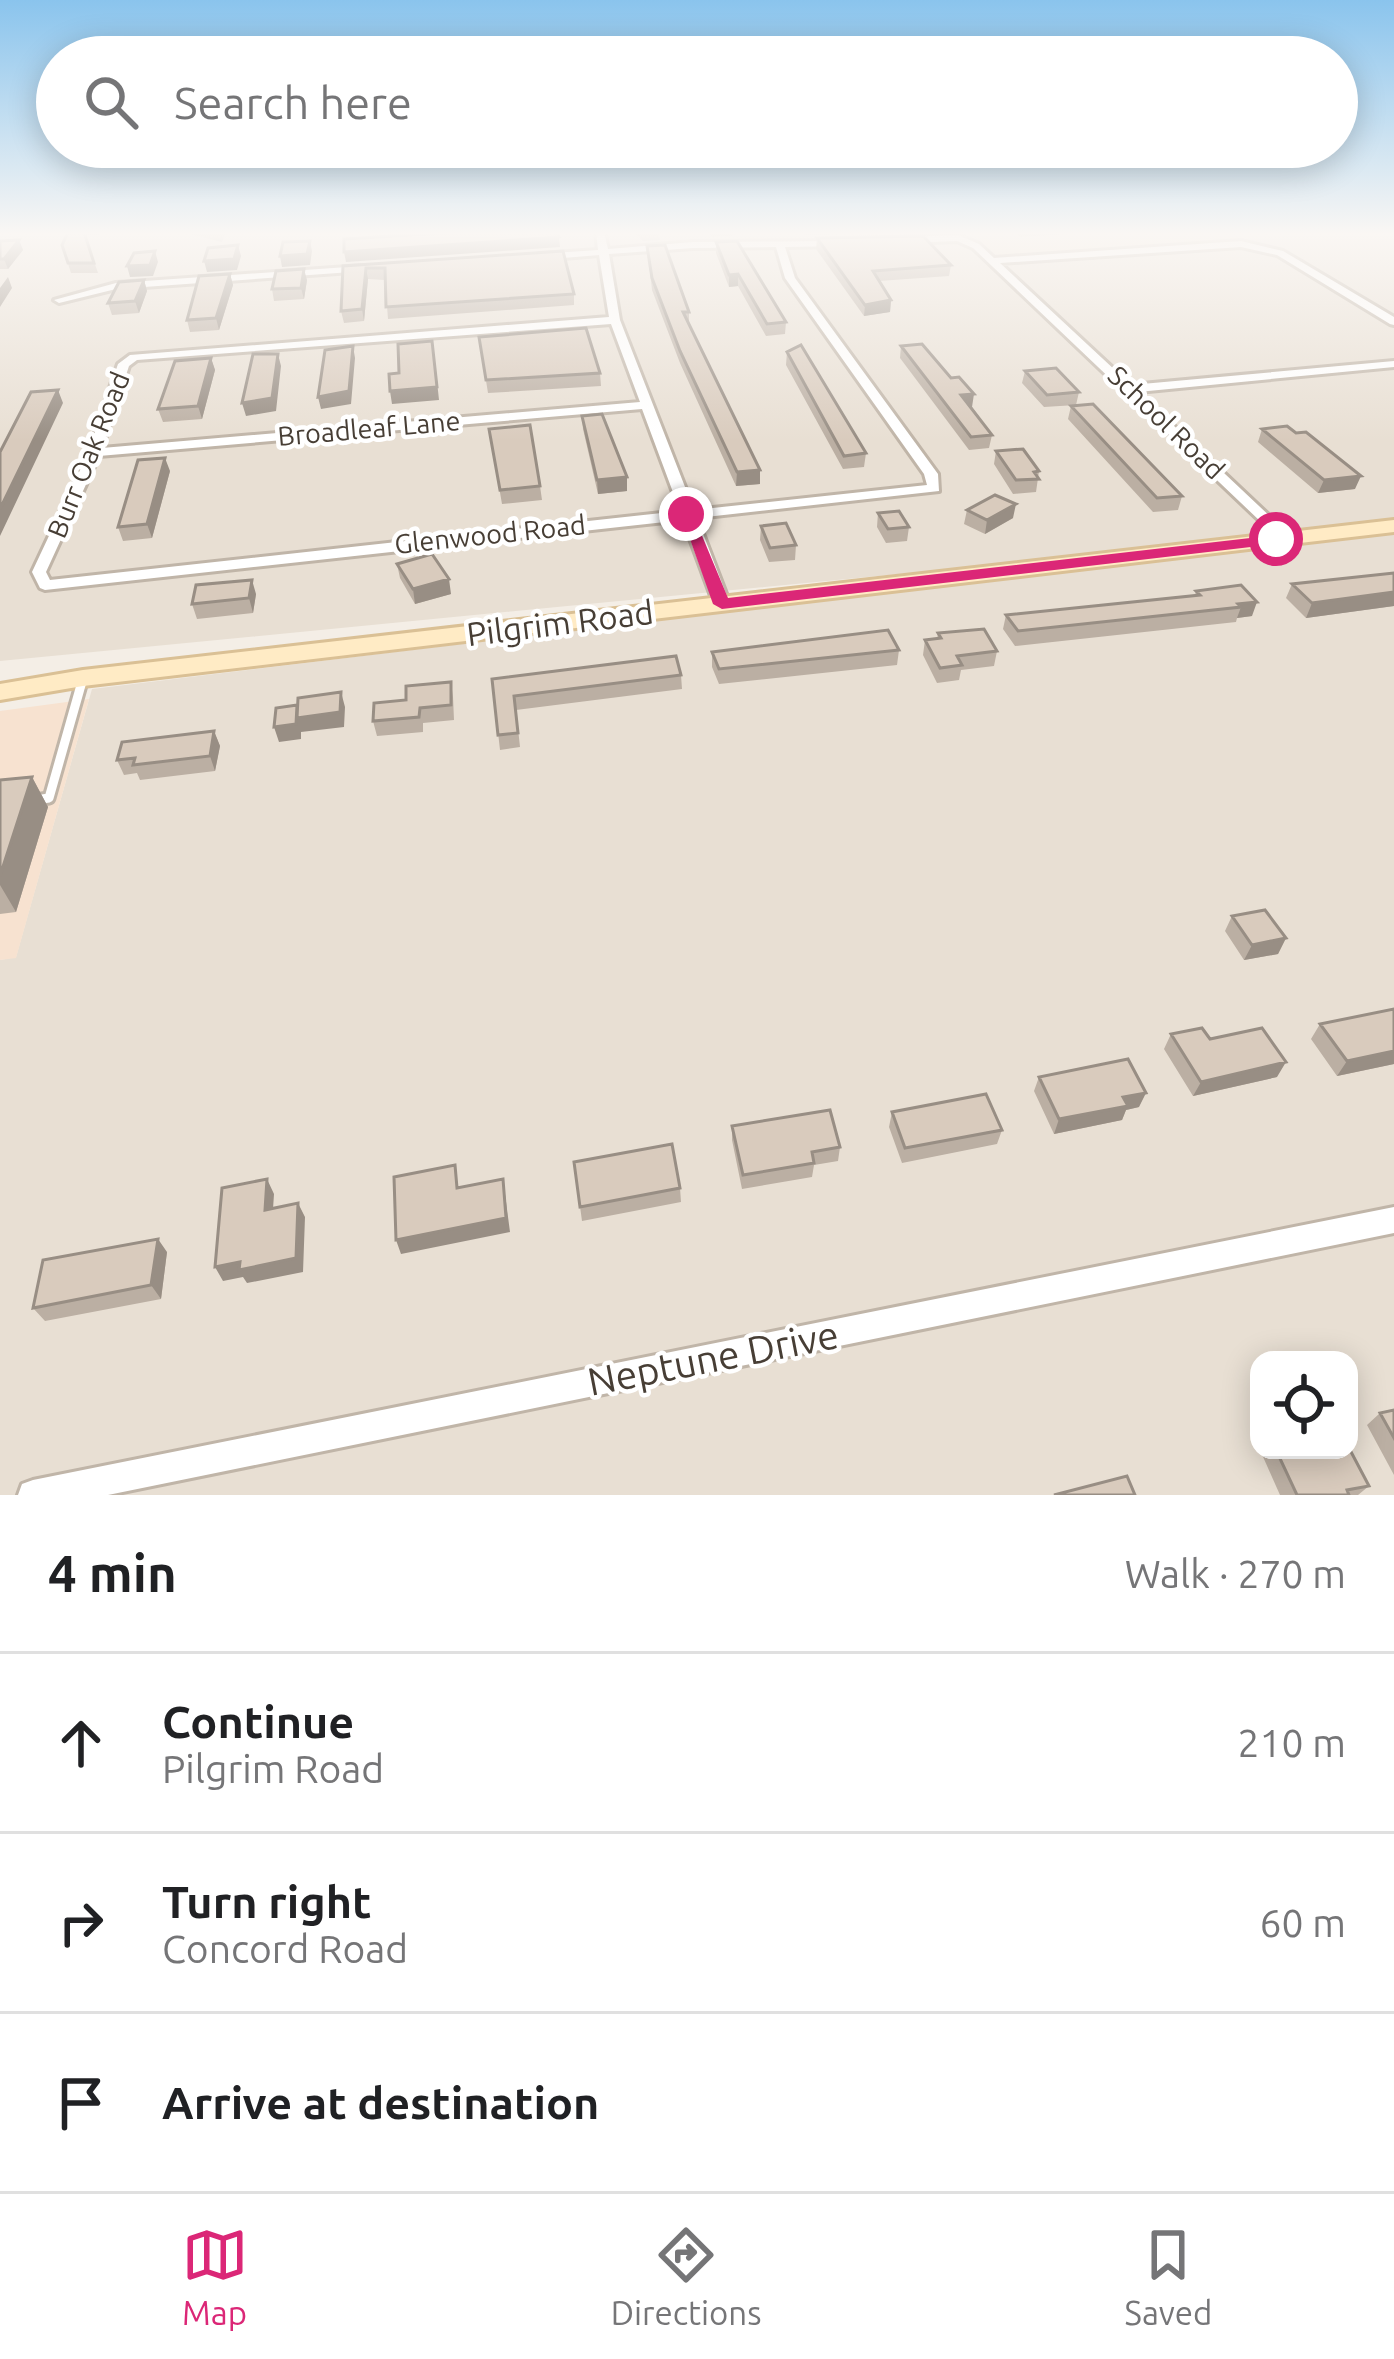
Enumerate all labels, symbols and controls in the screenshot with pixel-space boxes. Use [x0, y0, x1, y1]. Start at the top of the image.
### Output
search box [36, 36, 1358, 168]
icon: search [78, 69, 144, 135]
text: Search here [174, 77, 412, 128]
street label: School Road [1103, 360, 1231, 485]
street label: Burr Oak Road [41, 367, 135, 542]
street label: Broadleaf Lane [276, 405, 461, 451]
route end [659, 487, 713, 541]
street label: Glenwood Road [393, 509, 587, 559]
route start [1249, 512, 1303, 566]
street label: Pilgrim Road [464, 593, 656, 652]
street label: Neptune Drive [584, 1312, 842, 1403]
map controls [1250, 1351, 1358, 1459]
button: locate [1250, 1351, 1358, 1459]
text: 4 min [48, 1544, 177, 1602]
text: Walk · 270 m [1125, 1552, 1346, 1595]
text: Continue [162, 1696, 354, 1747]
icon: ahead [48, 1710, 114, 1776]
text: 210 m [1237, 1721, 1346, 1764]
text: Pilgrim Road [162, 1747, 384, 1790]
text: Turn right [162, 1876, 371, 1927]
icon: right [48, 1890, 114, 1956]
text: 60 m [1259, 1901, 1346, 1944]
text: Concord Road [162, 1927, 408, 1970]
icon: arrive [48, 2070, 114, 2136]
text: Arrive at destination [162, 2077, 599, 2128]
tab: Map [182, 2222, 248, 2331]
tab: Directions [611, 2222, 761, 2331]
tab: Saved [1125, 2222, 1212, 2331]

